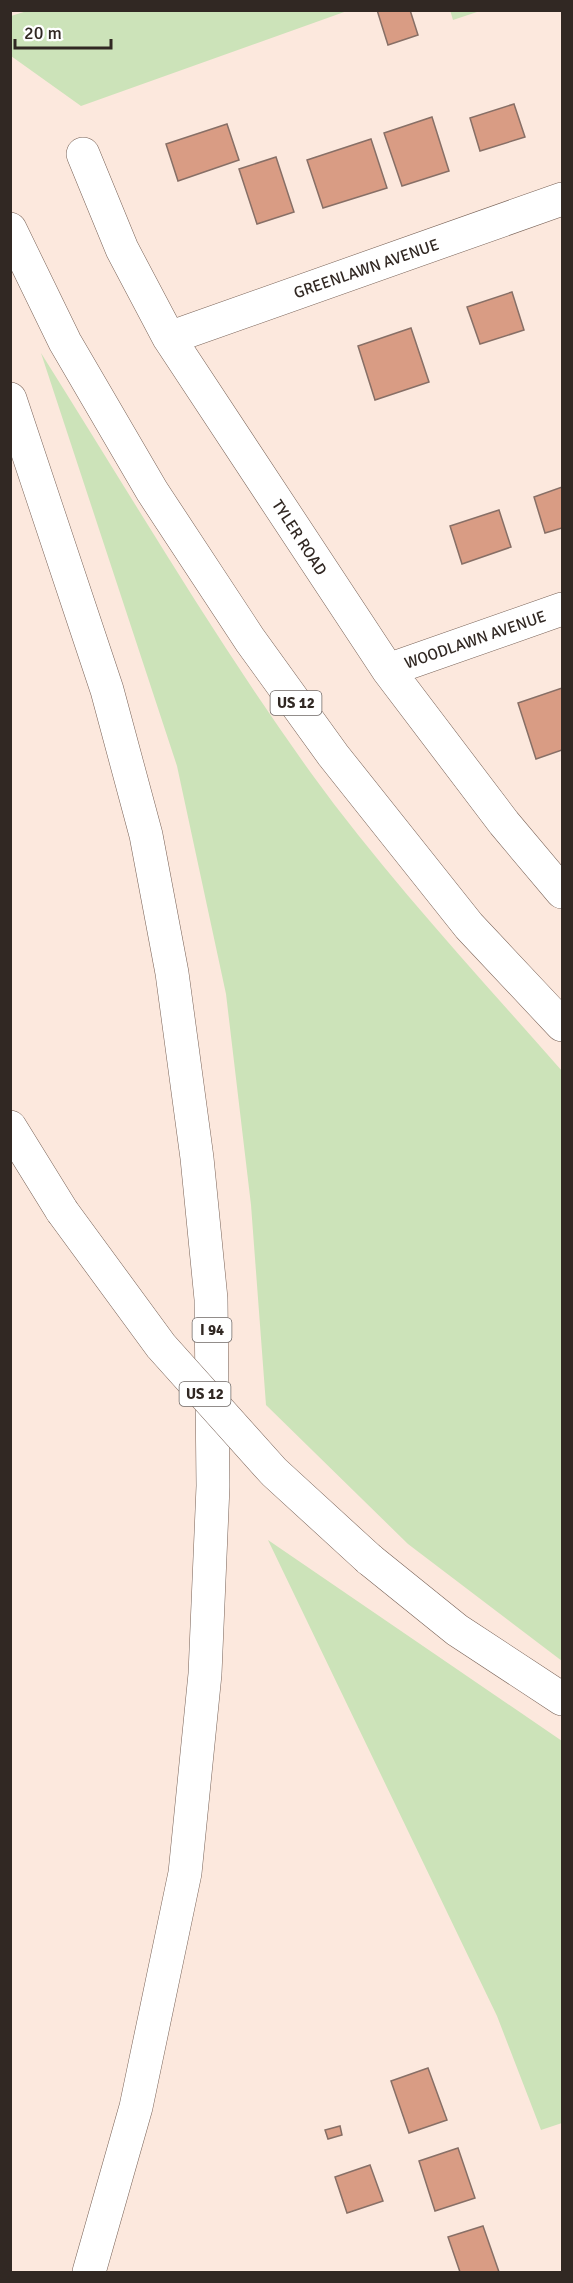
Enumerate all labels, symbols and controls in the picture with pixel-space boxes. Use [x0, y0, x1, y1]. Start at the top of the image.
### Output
scale bar [15, 12, 111, 50]
text: 20 m [24, 22, 62, 44]
street label: GREENLAWN AVENUE [291, 235, 442, 303]
street label: TYLER ROAD [267, 496, 331, 579]
street label: WOODLAWN AVENUE [402, 606, 549, 674]
road number: US 12 [270, 691, 322, 715]
road number: I 94 [192, 1318, 232, 1342]
road number: US 12 [180, 1382, 230, 1406]

